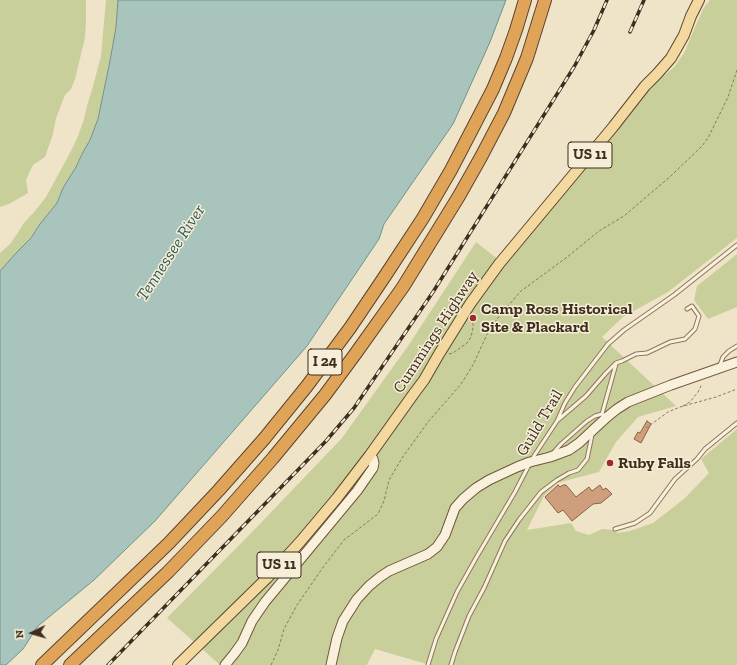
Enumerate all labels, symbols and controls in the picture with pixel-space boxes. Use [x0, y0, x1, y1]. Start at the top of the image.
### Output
road number: US 11 [568, 142, 612, 168]
water label: Tennessee River [132, 201, 210, 305]
street label: Cummings Highway [389, 267, 483, 397]
place label: Camp Ross Historical Site & Plackard [481, 299, 633, 337]
marker: Camp Ross Historical Site & Plackard [468, 313, 478, 323]
road number: I 24 [308, 349, 342, 375]
street label: Guild Trail [513, 386, 567, 460]
place label: Ruby Falls [618, 453, 691, 473]
marker: Ruby Falls [605, 458, 615, 468]
road number: US 11 [257, 552, 301, 578]
north arrow [12, 613, 52, 653]
text: N [13, 629, 26, 639]

